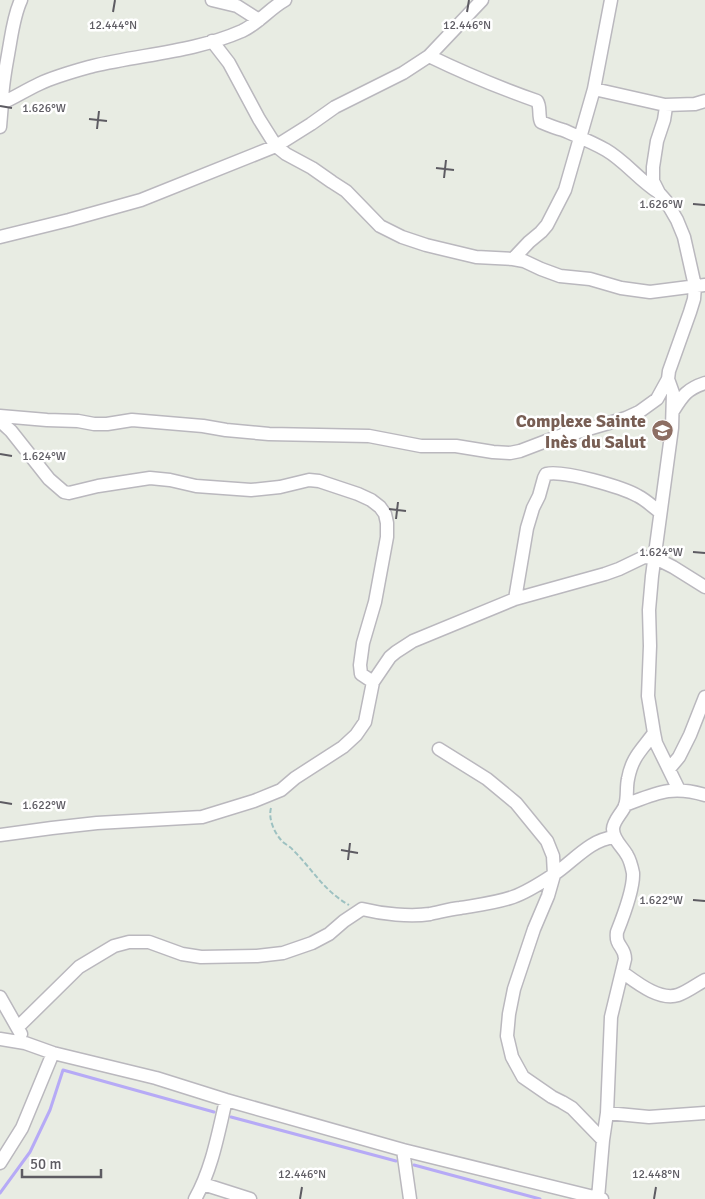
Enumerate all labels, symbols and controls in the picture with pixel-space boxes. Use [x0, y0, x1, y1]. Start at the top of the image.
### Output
text: 12.444°N [89, 18, 137, 33]
text: 12.446°N [443, 18, 491, 33]
text: 1.626°W [22, 101, 66, 116]
text: 1.626°W [639, 197, 683, 212]
place label: Complexe Sainte Inès du Salut [516, 410, 646, 453]
school or university icon: Complexe Sainte Inès du Salut [650, 419, 674, 443]
text: 1.624°W [22, 449, 66, 464]
text: 1.624°W [639, 545, 683, 560]
text: 1.622°W [22, 798, 66, 813]
text: 1.622°W [639, 893, 683, 908]
scale bar [22, 1146, 101, 1178]
text: 50 m [30, 1155, 61, 1173]
text: 12.446°N [278, 1167, 326, 1182]
text: 12.448°N [632, 1167, 680, 1182]

